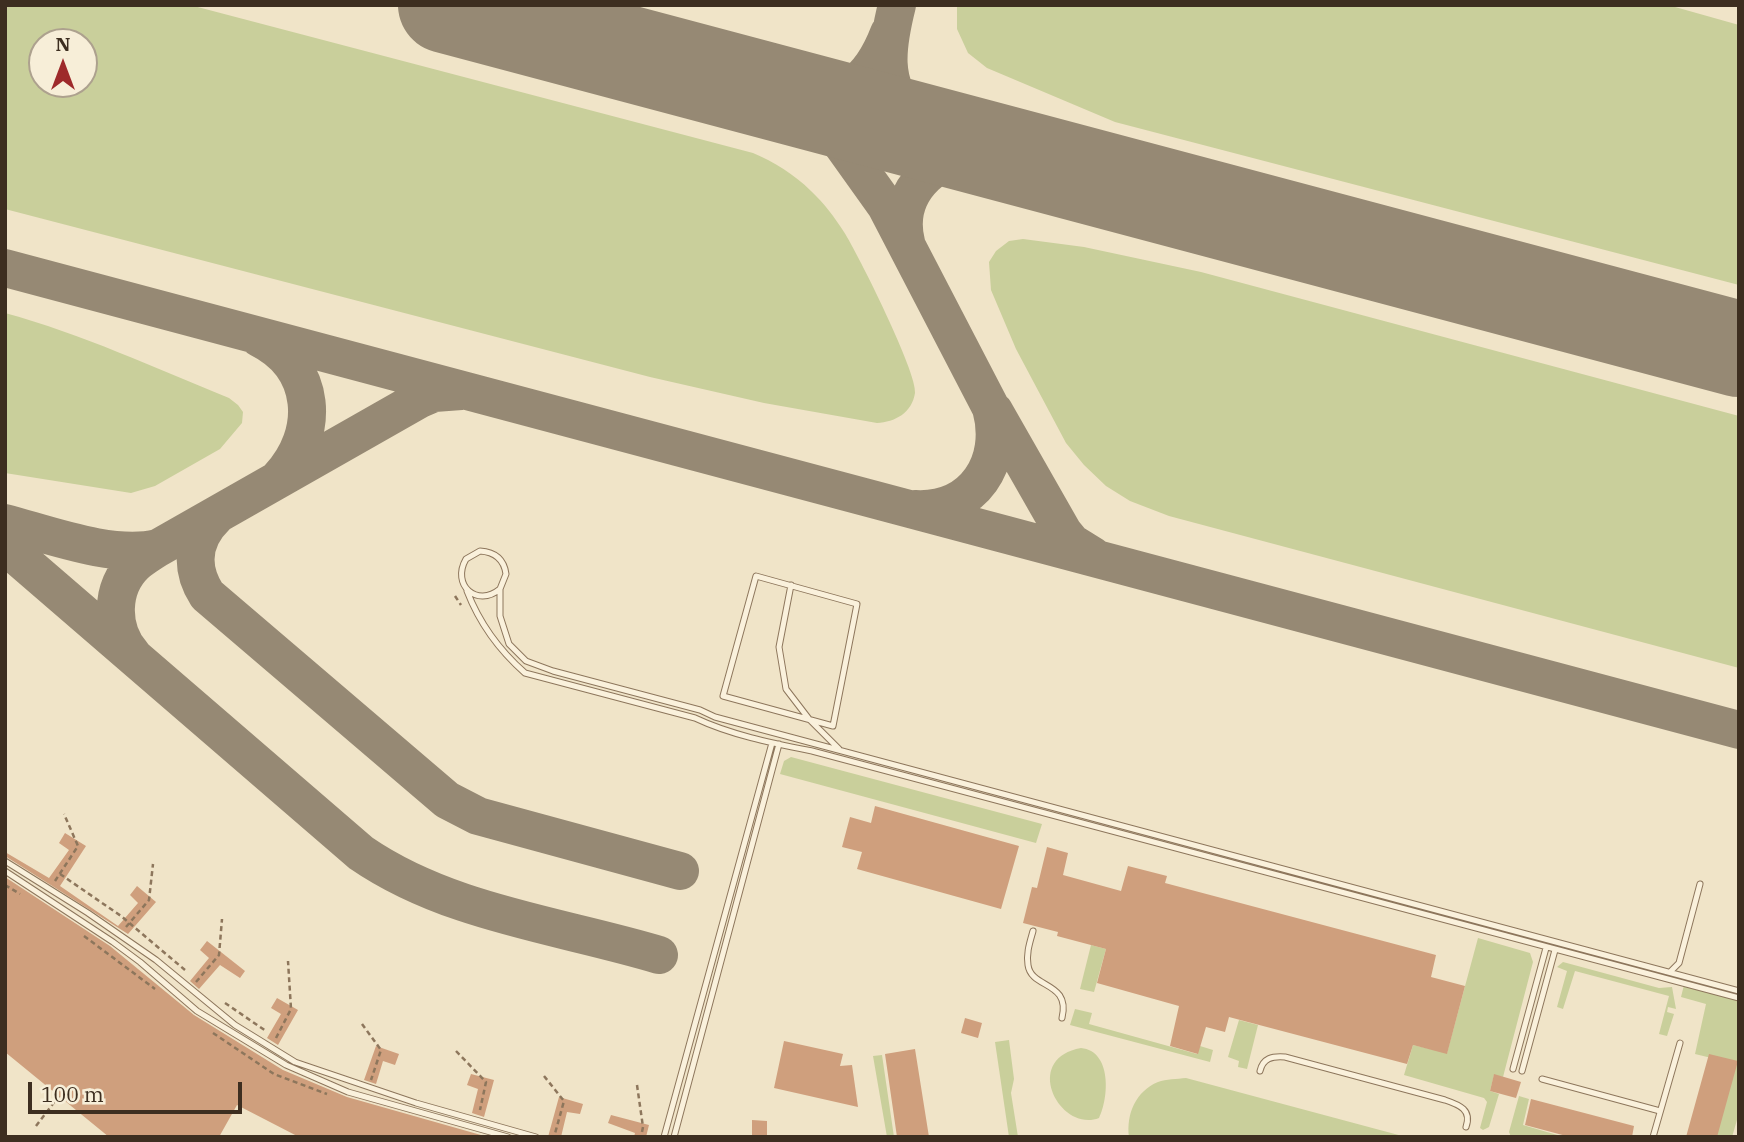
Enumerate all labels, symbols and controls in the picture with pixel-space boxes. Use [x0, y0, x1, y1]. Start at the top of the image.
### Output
north arrow [28, 28, 98, 98]
text: N [55, 32, 71, 56]
scale bar [32, 1068, 245, 1112]
text: 100 m [41, 1080, 104, 1108]

